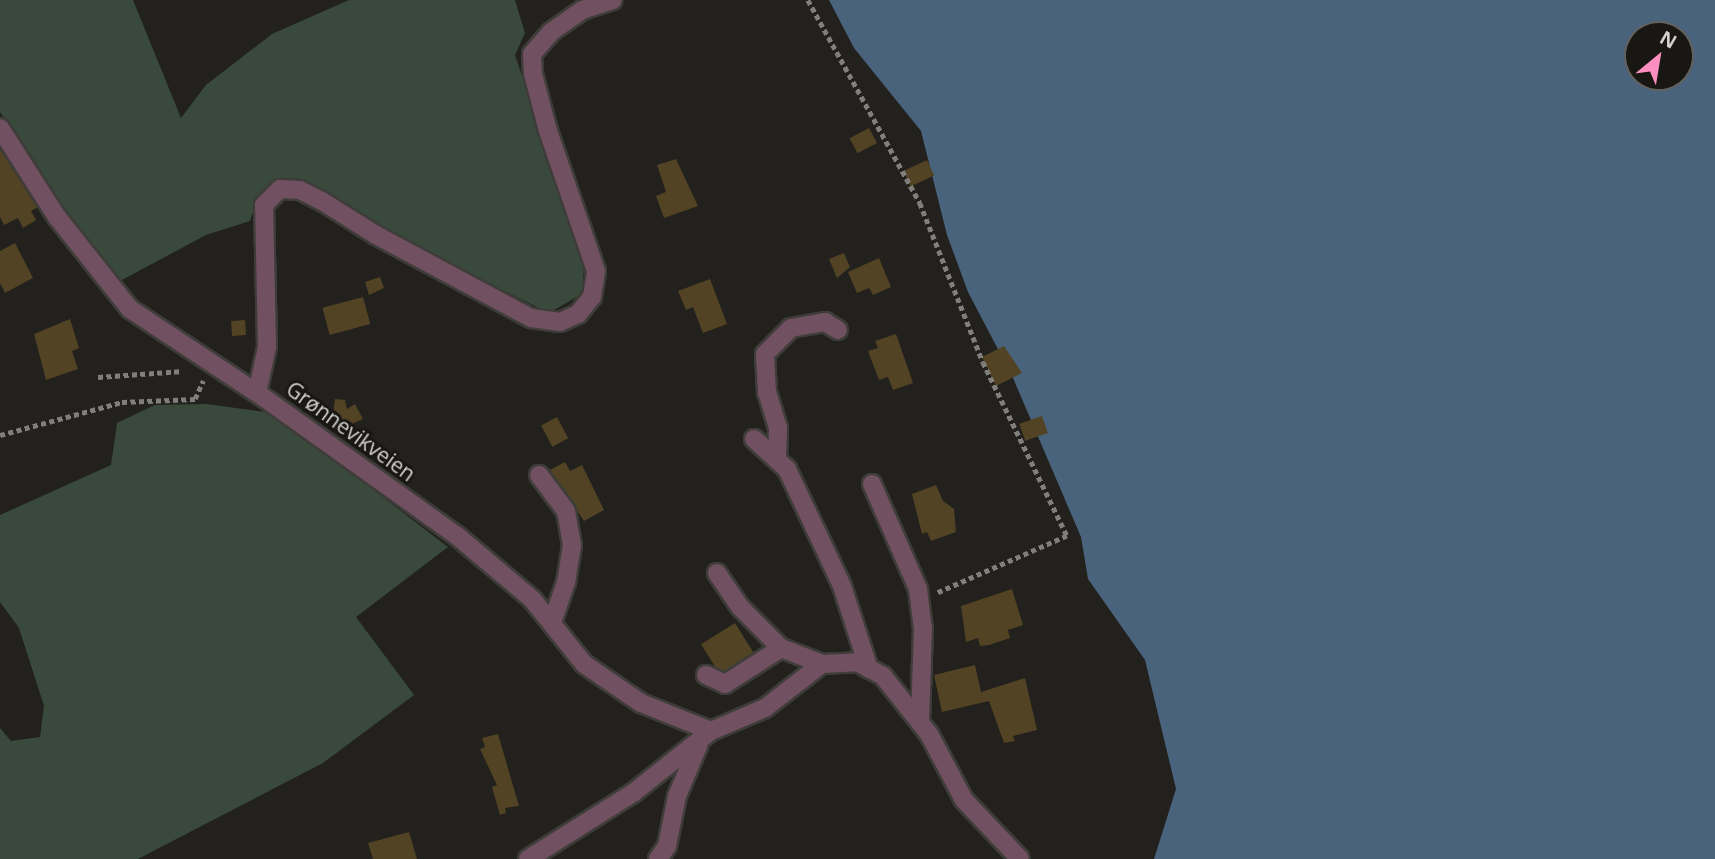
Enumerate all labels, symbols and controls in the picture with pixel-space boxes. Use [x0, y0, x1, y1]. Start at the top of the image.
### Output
north arrow [1624, 21, 1694, 91]
text: N [1655, 24, 1682, 55]
street label: Grønnevikveien [282, 376, 420, 486]

